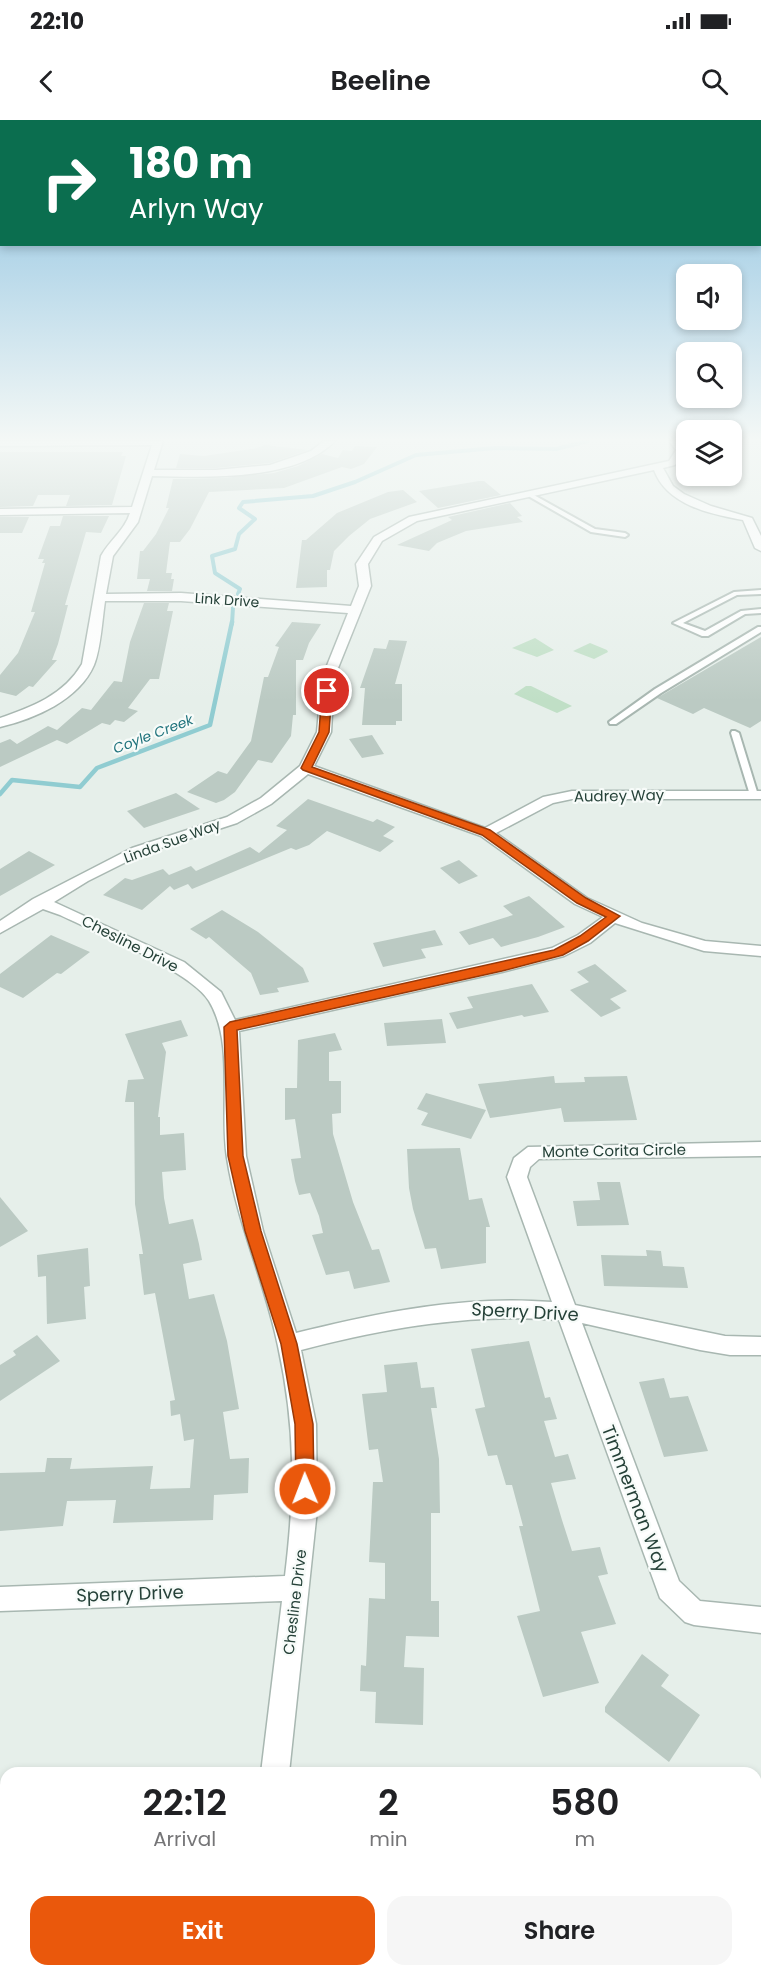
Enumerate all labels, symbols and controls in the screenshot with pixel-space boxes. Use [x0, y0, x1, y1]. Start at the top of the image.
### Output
text: 22:10 [30, 6, 84, 37]
text: Beeline [330, 62, 431, 99]
icon: back [30, 65, 63, 98]
icon: search [698, 65, 731, 98]
text: 180 m [129, 134, 253, 193]
icon: right [30, 144, 108, 222]
text: Arlyn Way [129, 190, 263, 227]
map controls [676, 264, 742, 486]
button: sound [676, 264, 742, 330]
button: search [676, 342, 742, 408]
button: layers [676, 420, 742, 486]
street label: Link Drive [194, 588, 260, 612]
pin [301, 665, 352, 716]
icon: arrive [310, 674, 343, 707]
water label: Coyle Creek [110, 709, 197, 758]
street label: Audrey Way [574, 784, 665, 807]
street label: Linda Sue Way [121, 814, 223, 868]
street label: Chesline Drive [78, 910, 182, 977]
street label: Monte Corita Circle [542, 1139, 686, 1162]
street label: Sperry Drive [471, 1296, 579, 1327]
street label: Timmerman Way [596, 1422, 675, 1576]
position arrow [273, 1457, 337, 1521]
street label: Chesline Drive [278, 1548, 311, 1656]
street label: Sperry Drive [76, 1579, 184, 1608]
text: 22:12 [142, 1777, 227, 1828]
text: 2 [378, 1777, 399, 1828]
text: 580 [550, 1777, 620, 1828]
text: Arrival [153, 1825, 216, 1853]
text: min [369, 1825, 408, 1853]
text: m [574, 1825, 595, 1853]
button: Exit [30, 1896, 375, 1965]
button: Share [387, 1896, 732, 1965]

